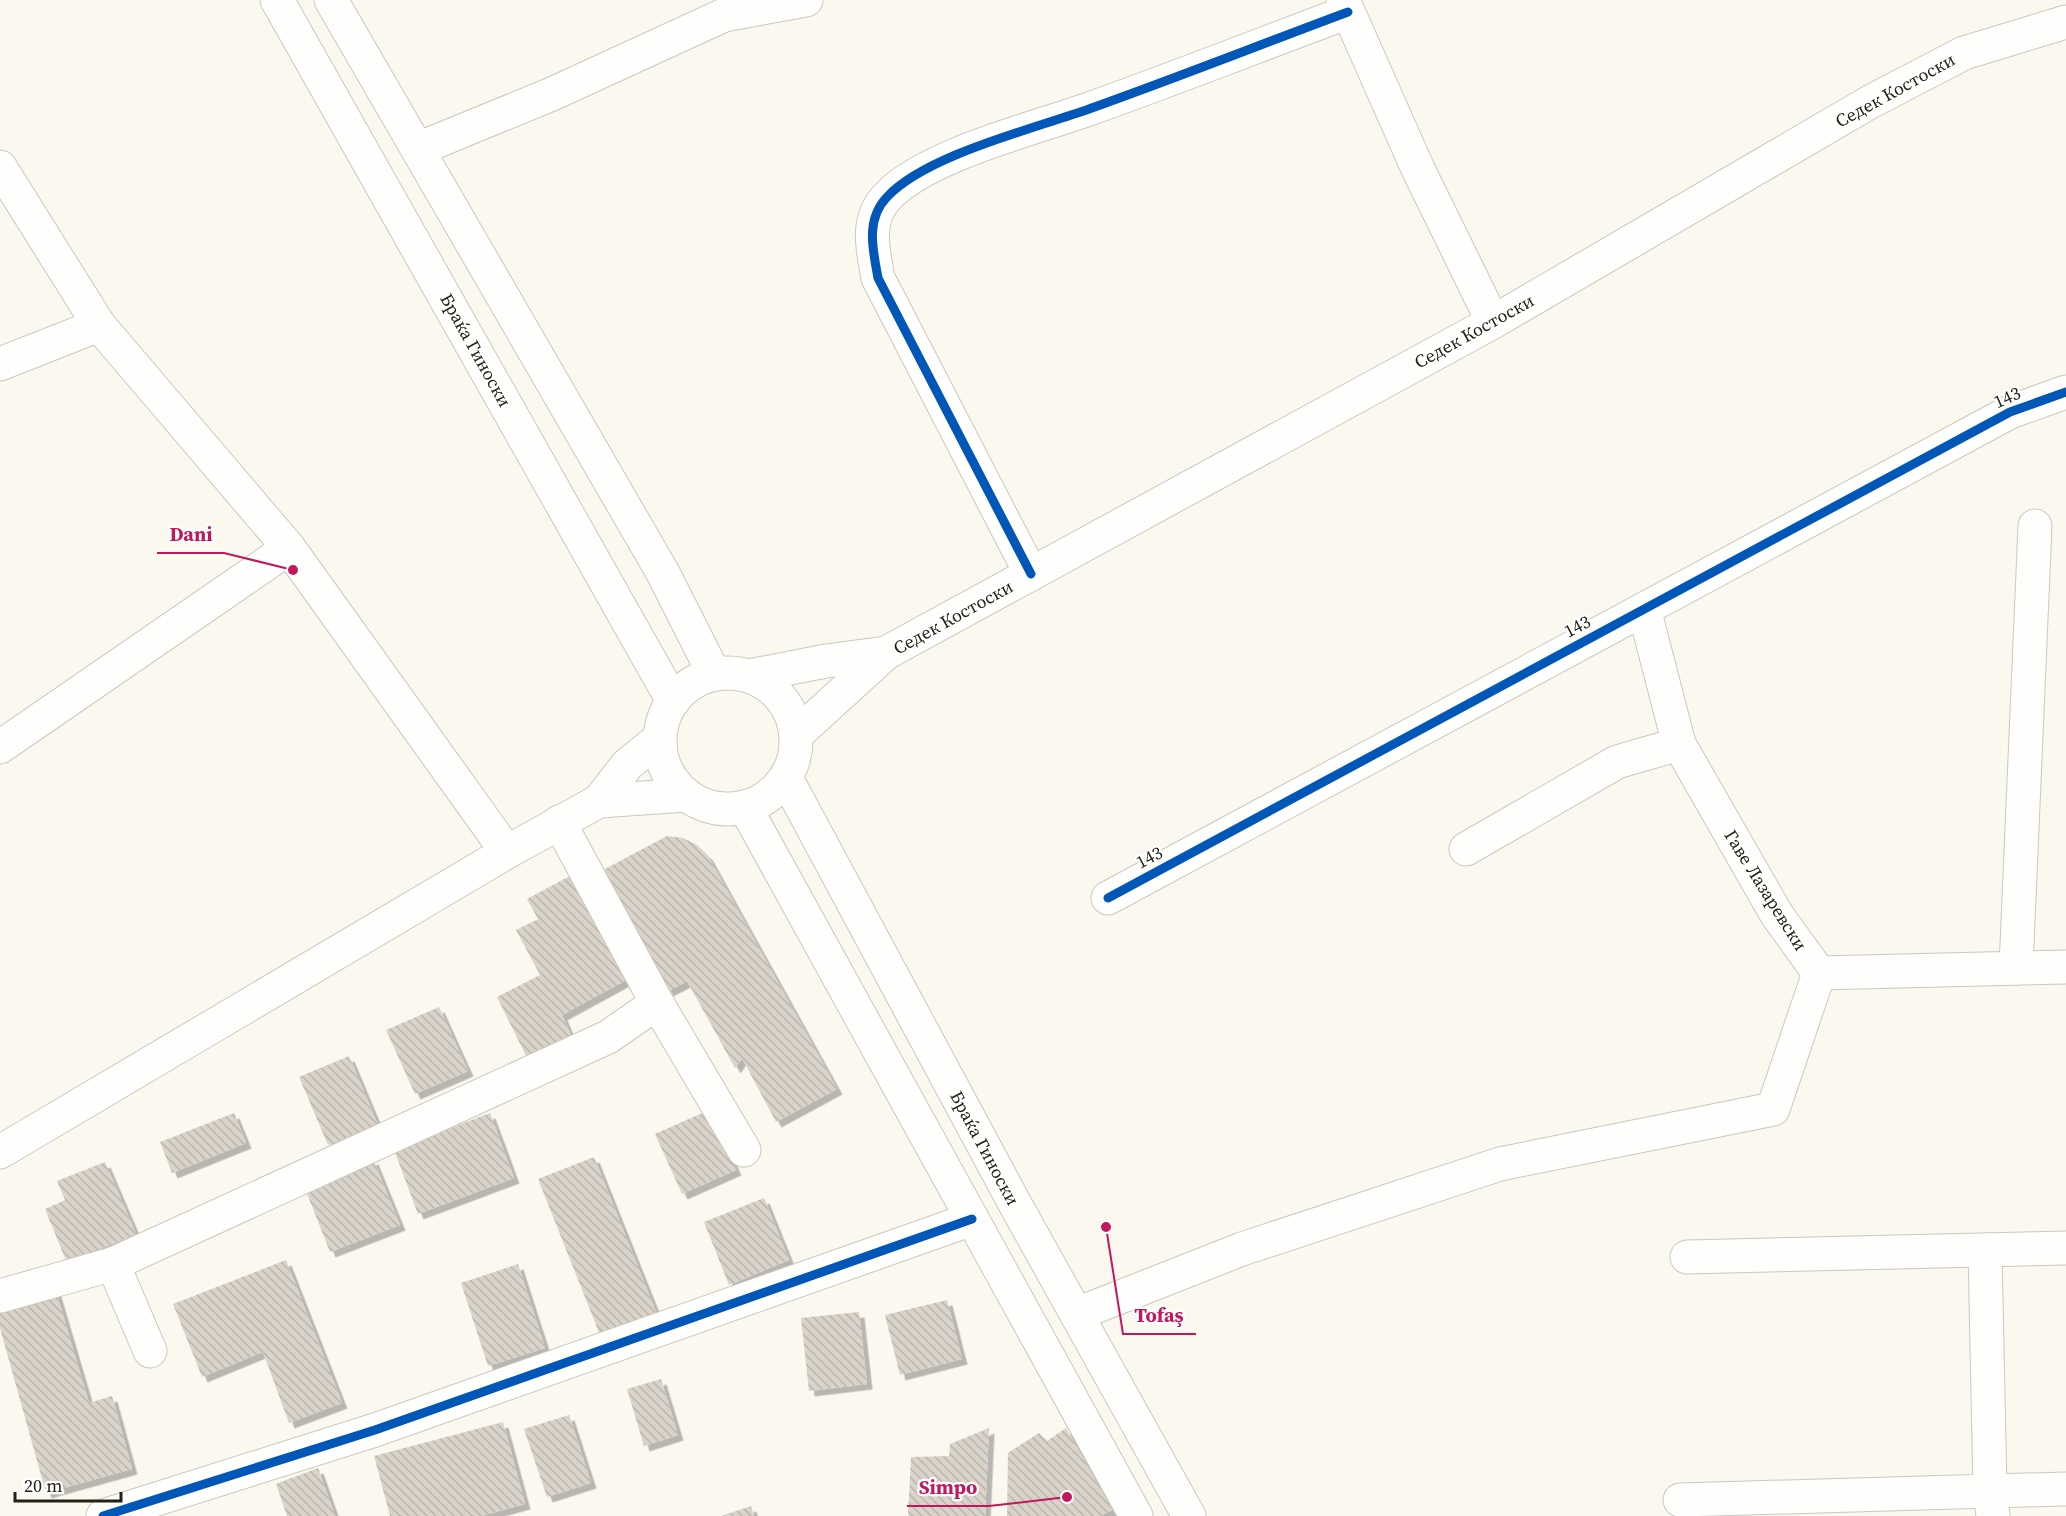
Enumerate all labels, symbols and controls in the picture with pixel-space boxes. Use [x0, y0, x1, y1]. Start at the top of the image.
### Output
street label: Седек Костоски [1831, 47, 1959, 133]
street label: Седек Костоски [1410, 288, 1538, 374]
street label: Браќа Гиноски [434, 289, 518, 411]
street label: 143 [1990, 380, 2024, 414]
callout: Dani [157, 515, 224, 553]
text: Dani [169, 520, 213, 548]
street label: Седек Костоски [889, 574, 1017, 660]
street label: 143 [1559, 609, 1595, 643]
street label: Гаве Лазаревски [1719, 825, 1813, 955]
street label: 143 [1131, 840, 1167, 874]
street label: Браќа Гиноски [944, 1086, 1026, 1210]
callout: Tofaş [1123, 1296, 1196, 1334]
text: Tofaş [1134, 1301, 1184, 1329]
scale bar [15, 1465, 122, 1503]
callout: Simpo [907, 1468, 989, 1506]
text: 20 m [24, 1473, 62, 1498]
text: Simpo [919, 1473, 977, 1501]

